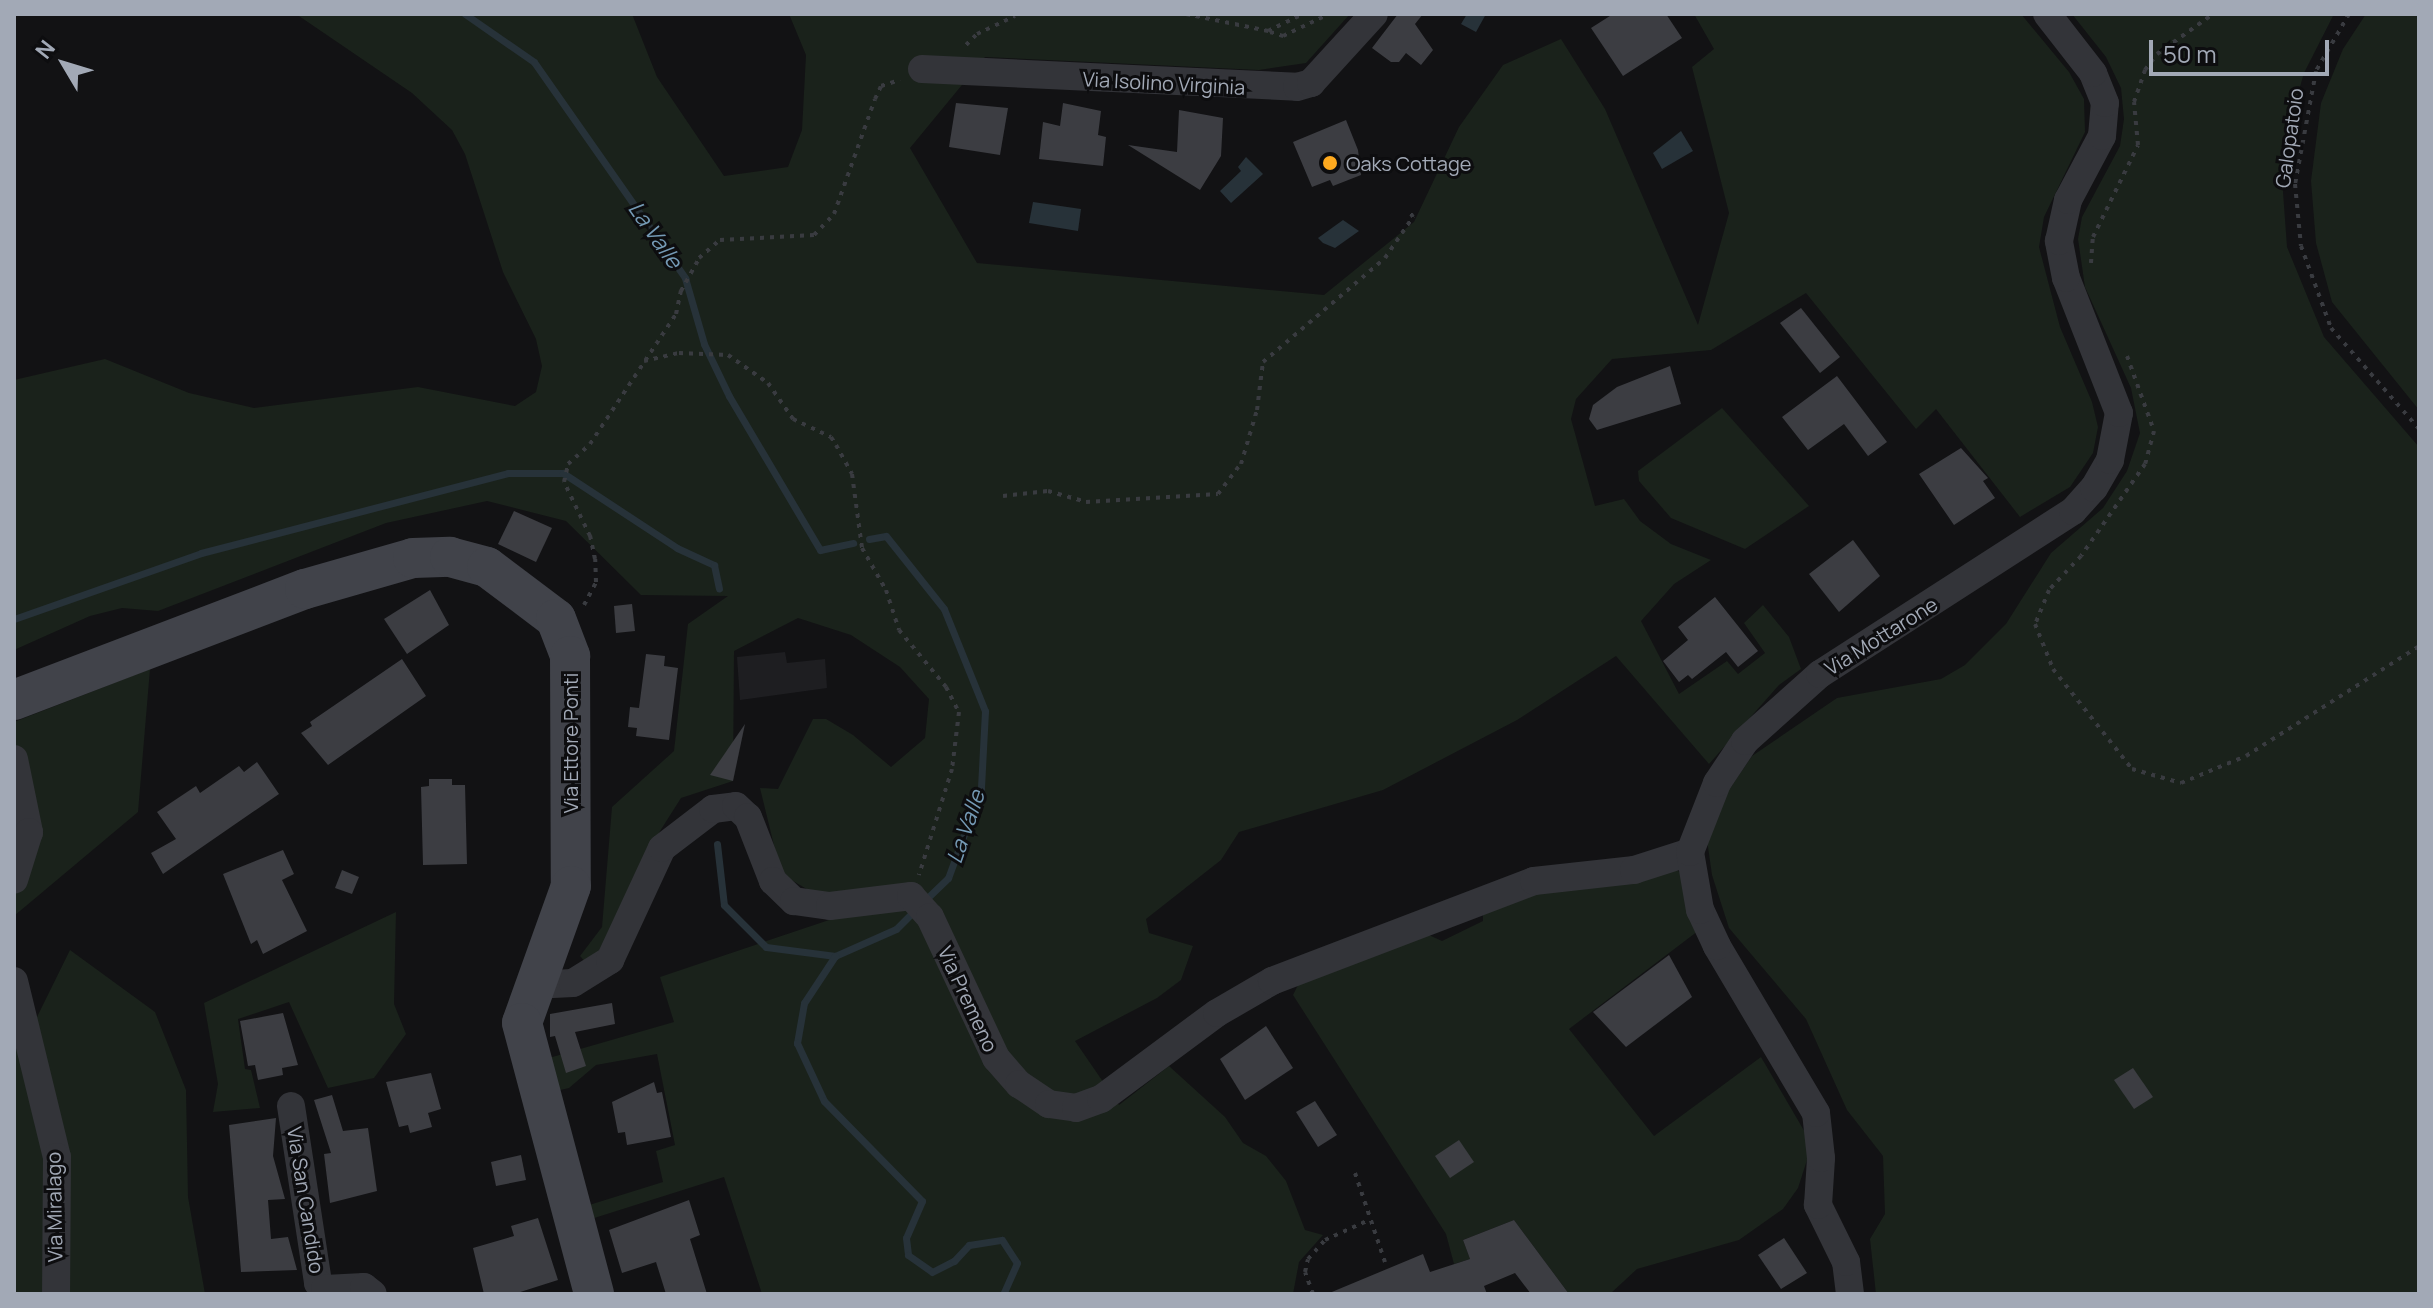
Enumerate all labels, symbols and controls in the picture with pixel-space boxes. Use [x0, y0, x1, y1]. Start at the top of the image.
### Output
north arrow [24, 24, 104, 104]
scale bar [2153, 24, 2333, 74]
text: N [28, 34, 62, 65]
text: 50 m [2163, 37, 2217, 70]
street label: Via Isolino Virginia [1082, 67, 1246, 99]
street label: Galopatoio [2270, 87, 2308, 189]
place label: Oaks Cottage [1346, 151, 1471, 175]
marker: Oaks Cottage [1321, 154, 1339, 172]
water label: La Valle [623, 197, 687, 273]
street label: Via Mottarone [1820, 592, 1942, 680]
street label: Via Ettore Ponti [558, 673, 582, 813]
water label: La Valle [941, 787, 991, 867]
street label: Via Premeno [933, 942, 1003, 1056]
street label: Via San Candido [283, 1125, 329, 1275]
street label: Via Miralago [41, 1152, 67, 1262]

